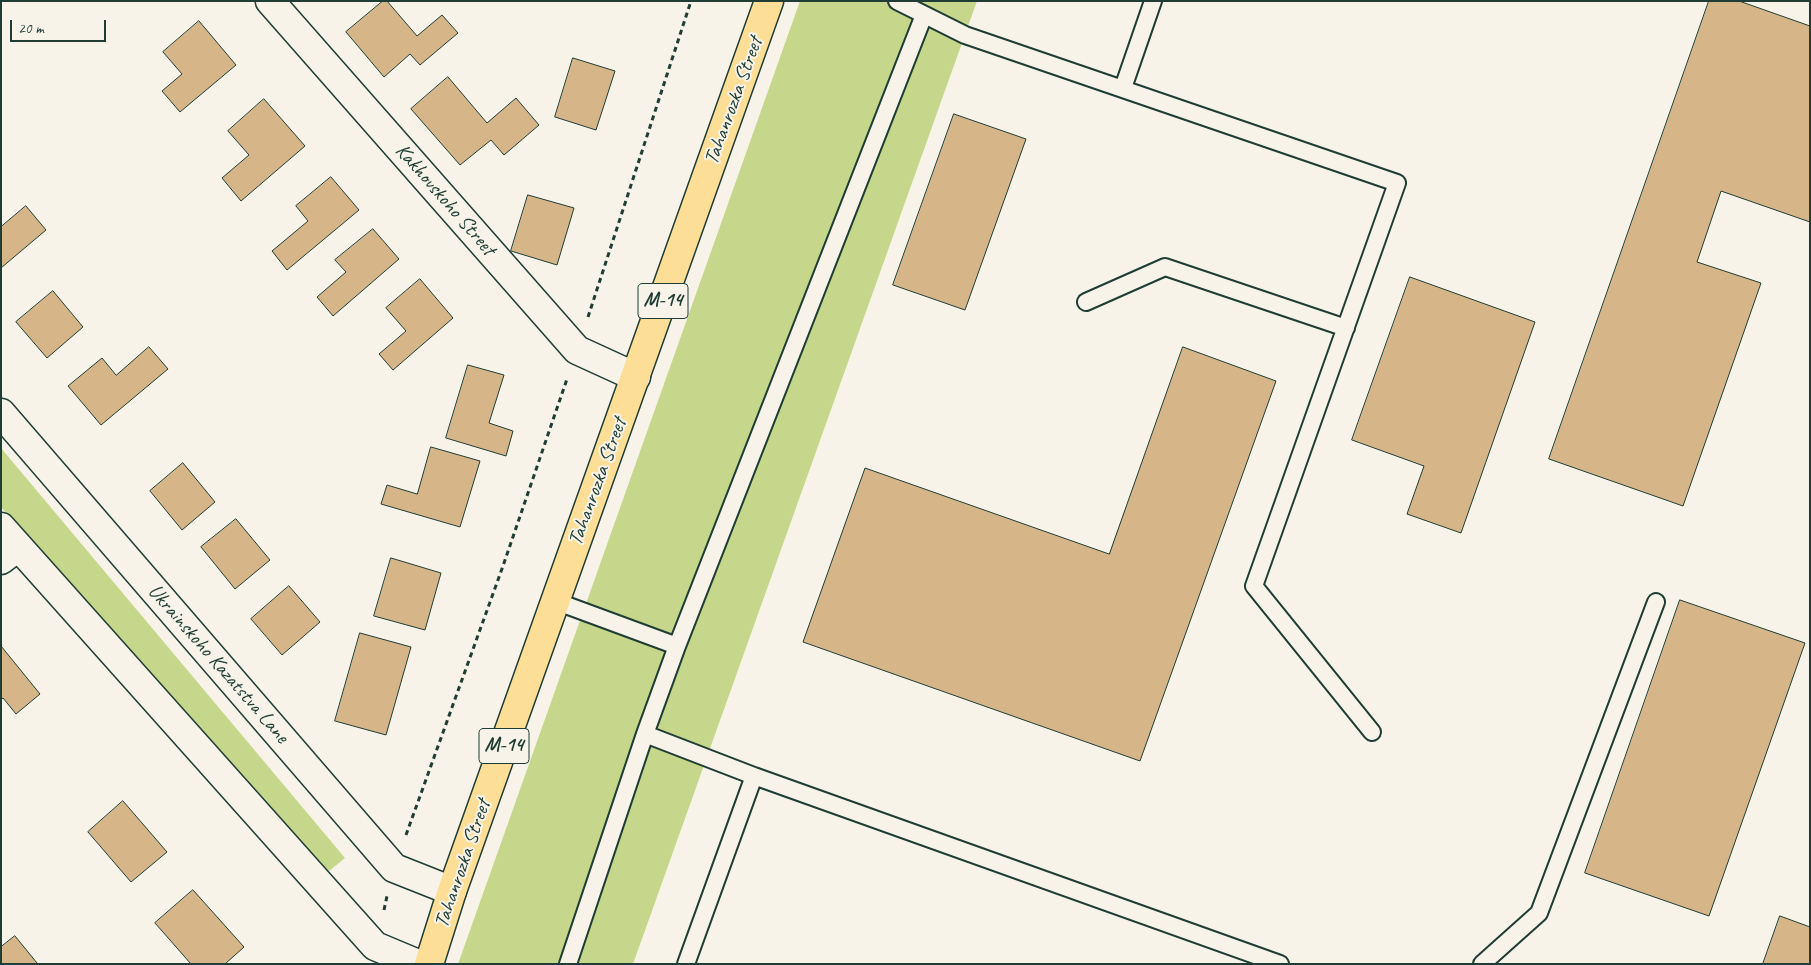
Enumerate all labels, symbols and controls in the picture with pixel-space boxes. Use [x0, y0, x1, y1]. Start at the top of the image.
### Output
scale bar [12, 10, 109, 42]
text: 20 m [18, 19, 44, 38]
street label: Tahanrozka Street [699, 34, 769, 168]
street label: Kakhovskoho Street [389, 139, 501, 261]
road number: М-14 [638, 284, 688, 318]
street label: Tahanrozka Street [563, 415, 633, 549]
street label: Ukrainskoho Kazatstva Lane [142, 579, 294, 749]
road number: М-14 [479, 728, 529, 764]
street label: Tahanrozka Street [429, 797, 497, 931]

